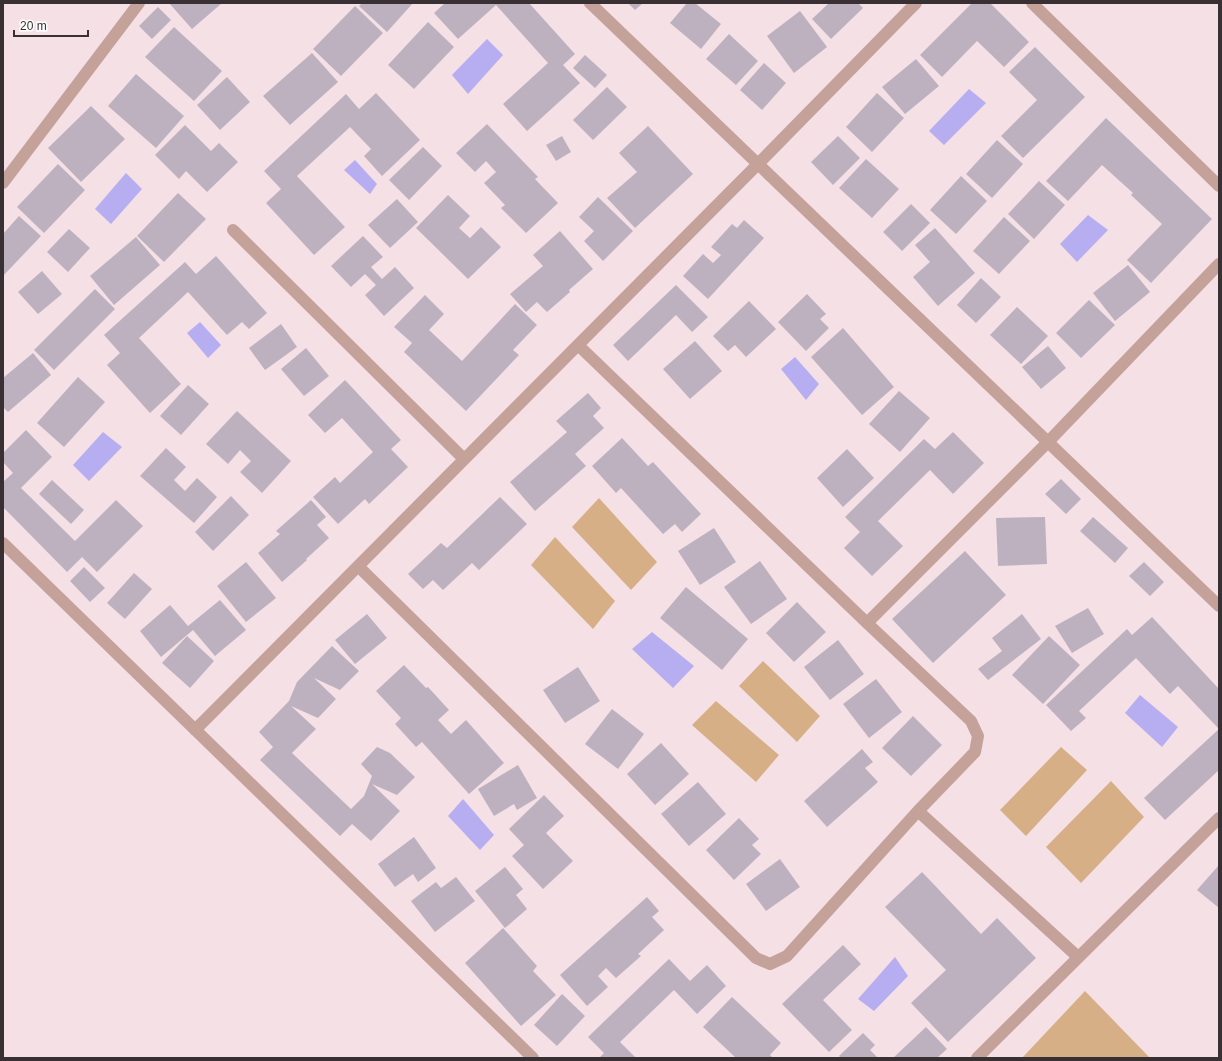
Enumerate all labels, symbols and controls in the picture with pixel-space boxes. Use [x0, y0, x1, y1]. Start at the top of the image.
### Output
scale bar [14, 12, 88, 38]
text: 20 m [20, 19, 47, 33]

